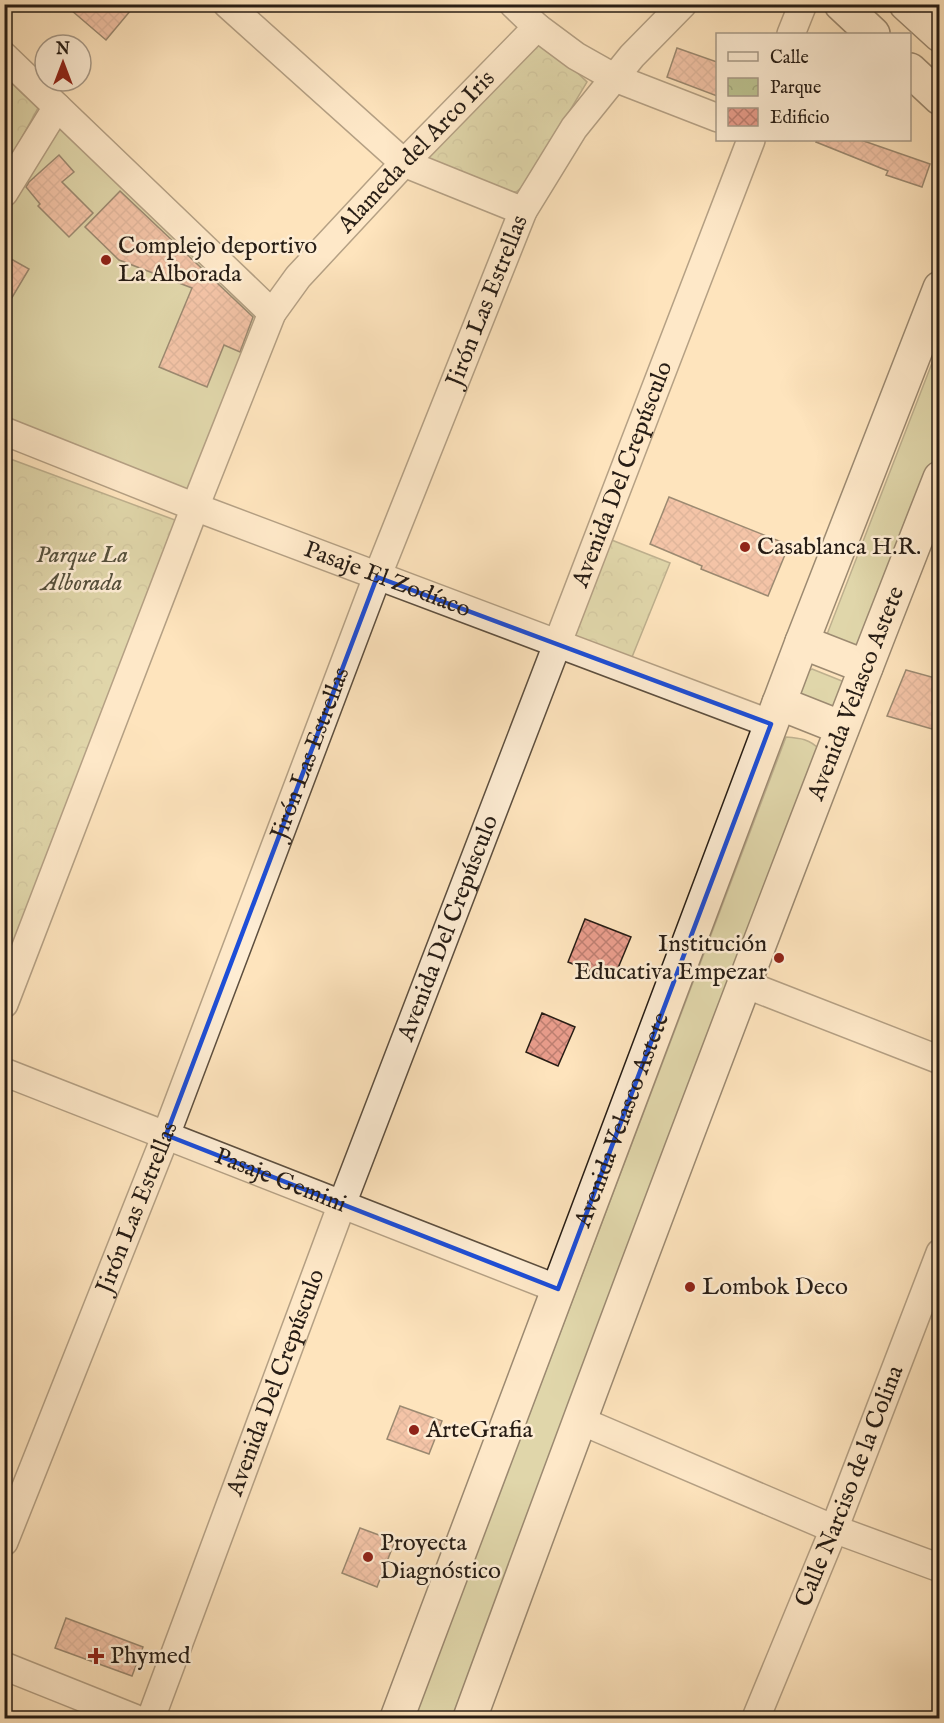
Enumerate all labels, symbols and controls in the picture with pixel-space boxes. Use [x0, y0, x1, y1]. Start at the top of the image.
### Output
north arrow [33, 33, 93, 93]
legend [716, 33, 911, 141]
text: N [55, 40, 70, 60]
text: Calle [770, 47, 809, 70]
street label: Alameda del Arco Iris [330, 64, 502, 240]
text: Parque [770, 77, 821, 100]
text: Edificio [770, 107, 830, 130]
street label: Jirón Las Estrellas [438, 211, 535, 394]
place label: Complejo deportivo La Alborada [118, 231, 317, 290]
marker: Complejo deportivo La Alborada [99, 253, 113, 267]
street label: Avenida Del Crepúsculo [565, 357, 680, 593]
place label: Casablanca H.R. [757, 532, 921, 563]
street label: Pasaje El Zodíaco [299, 534, 475, 625]
park label: Parque La Alborada [36, 540, 128, 599]
marker: Casablanca H.R. [738, 540, 752, 554]
street label: Avenida Velasco Astete [800, 582, 912, 806]
street label: Jirón Las Estrellas [263, 663, 357, 847]
street label: Avenida Del Crepúsculo [390, 811, 506, 1046]
place label: Institución Educativa Empezar [574, 929, 767, 988]
marker: Institución Educativa Empezar [772, 951, 786, 965]
street label: Avenida Velasco Astete [567, 1008, 677, 1233]
street label: Jirón Las Estrellas [88, 1117, 185, 1301]
street label: Pasaje Gemini [210, 1141, 351, 1220]
street label: Avenida Del Crepúsculo [219, 1265, 332, 1501]
place label: Lombok Deco [702, 1272, 848, 1303]
marker: Lombok Deco [683, 1280, 697, 1294]
street label: Calle Narciso de la Colina [788, 1360, 911, 1612]
place label: ArteGrafia [425, 1415, 534, 1446]
marker: ArteGrafia [407, 1423, 421, 1437]
place label: Proyecta Diagnóstico [380, 1528, 501, 1587]
marker: Proyecta Diagnóstico [361, 1550, 375, 1564]
place label: Phymed [110, 1641, 191, 1672]
marker: Phymed [87, 1647, 105, 1665]

